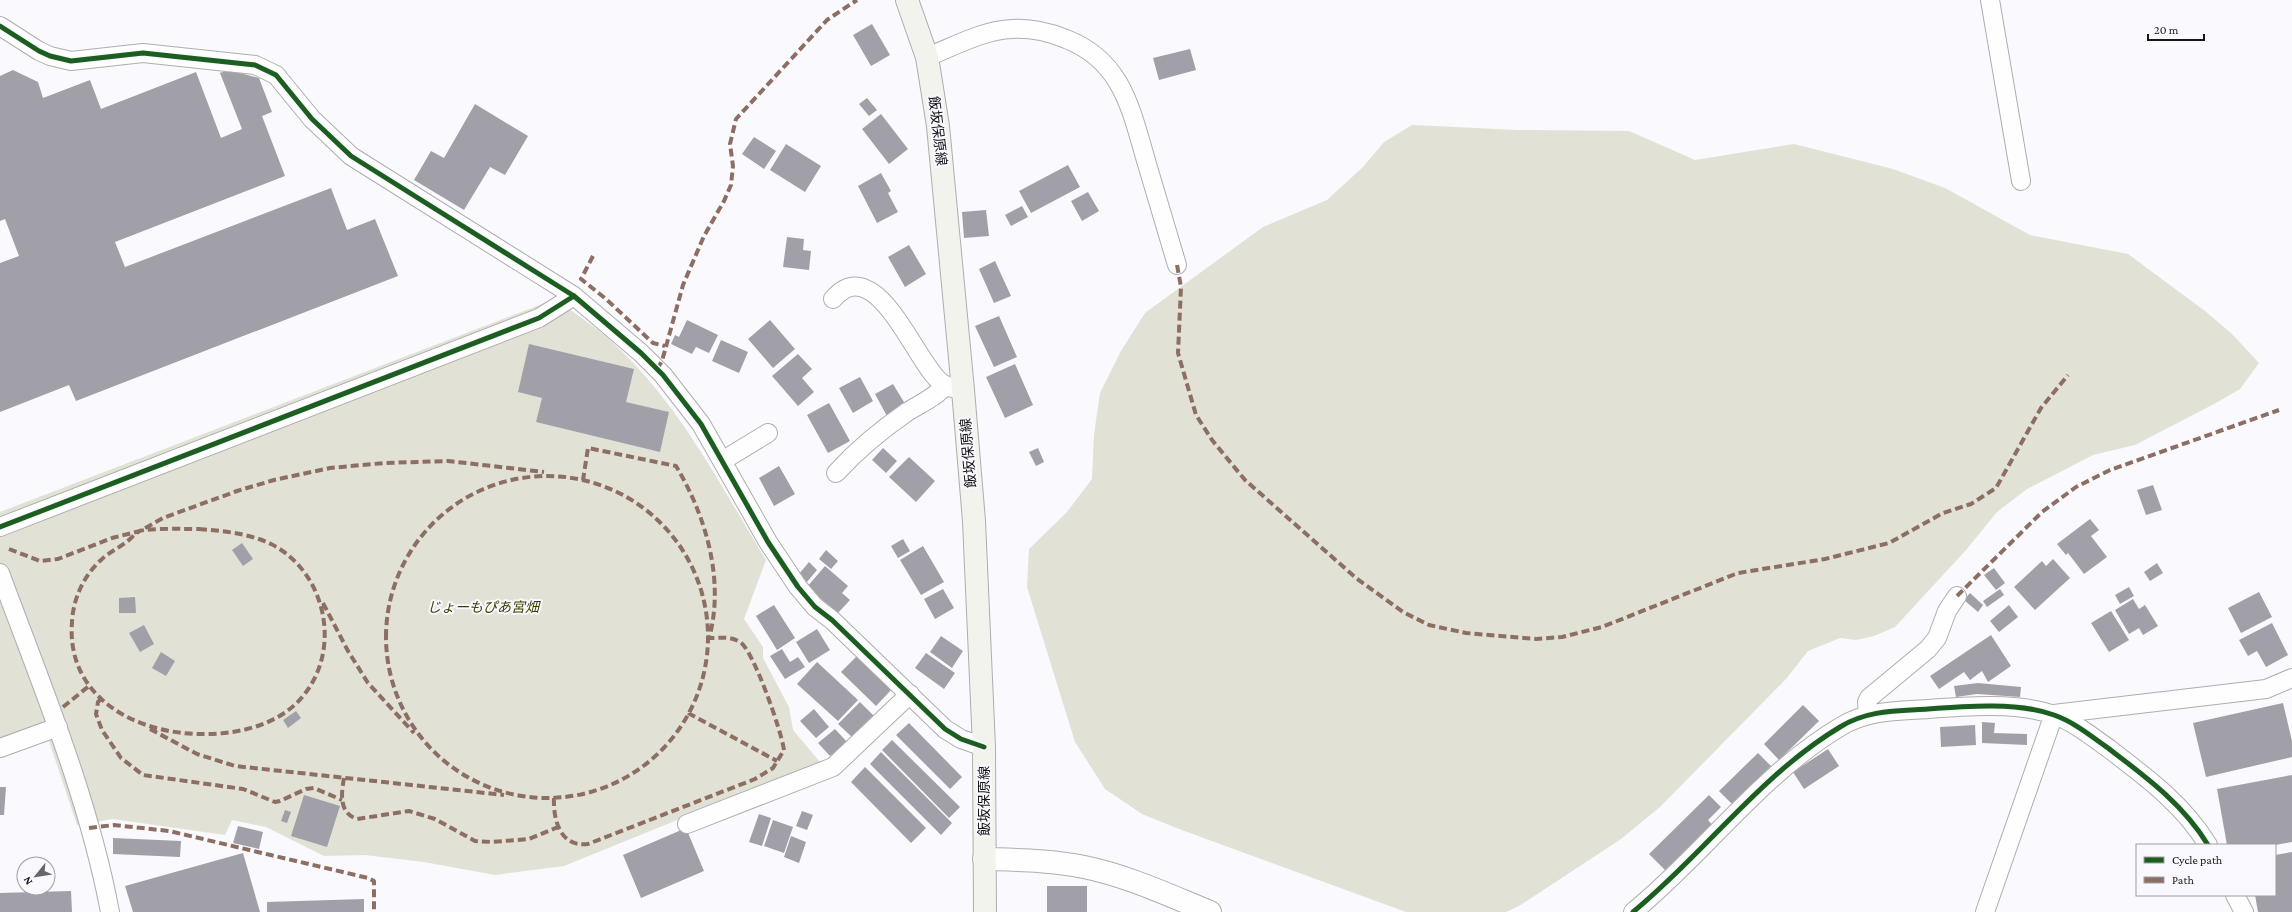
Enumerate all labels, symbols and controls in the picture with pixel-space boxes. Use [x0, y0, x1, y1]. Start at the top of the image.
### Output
scale bar [2148, 16, 2204, 42]
text: 20 m [2154, 23, 2179, 37]
street label: 飯坂保原線 [926, 95, 950, 167]
street label: 飯坂保原線 [957, 417, 979, 489]
park label: じょーもぴあ宮畑 [427, 599, 541, 615]
street label: 飯坂保原線 [976, 766, 992, 836]
legend [2136, 844, 2276, 896]
text: Cycle path [2172, 853, 2223, 867]
north arrow [16, 856, 56, 896]
text: Path [2172, 873, 2194, 887]
text: N [20, 874, 34, 887]

